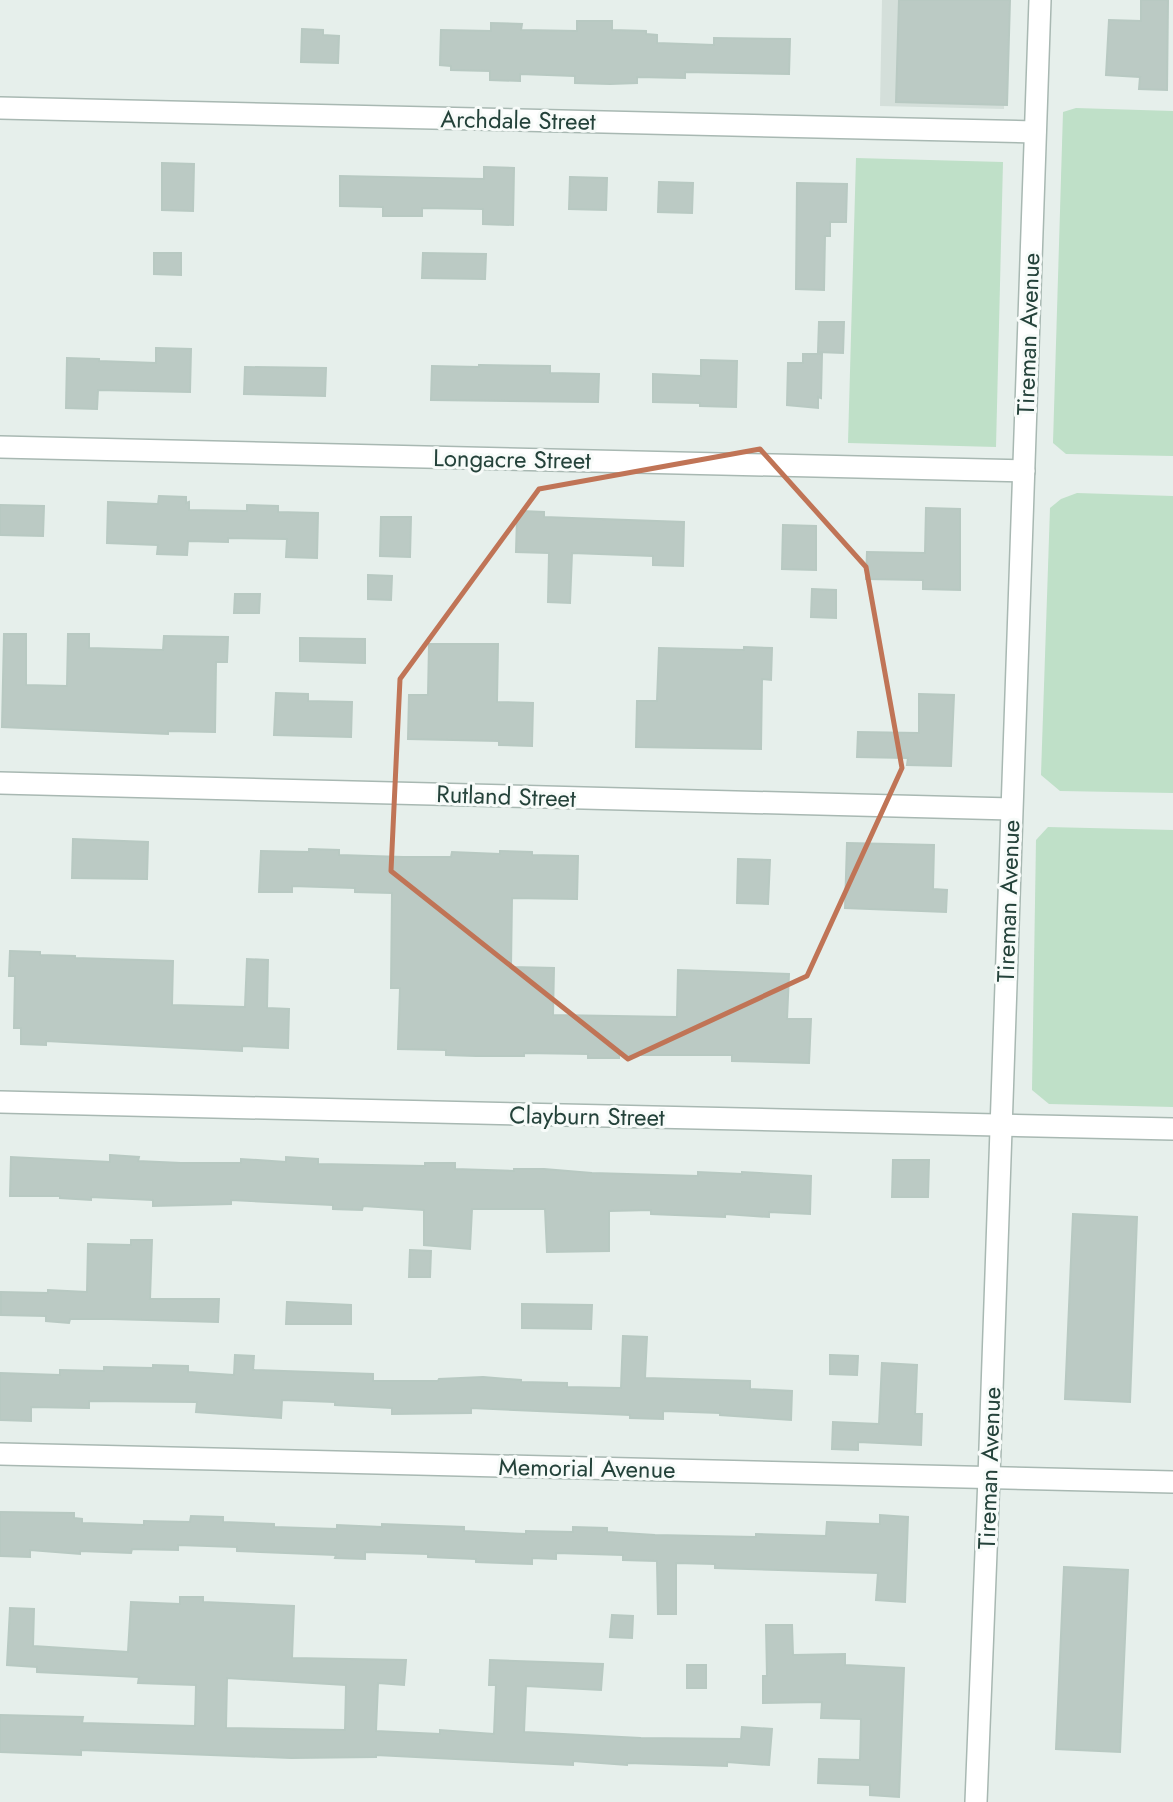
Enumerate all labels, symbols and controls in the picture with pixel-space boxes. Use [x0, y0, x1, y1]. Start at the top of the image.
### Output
street label: Archdale Street [440, 101, 596, 139]
street label: Tireman Avenue [1008, 252, 1048, 416]
street label: Longacre Street [433, 440, 591, 478]
street label: Rutland Street [436, 776, 577, 816]
street label: Tireman Avenue [988, 819, 1028, 983]
street label: Clayburn Street [509, 1097, 665, 1135]
street label: Tireman Avenue [969, 1386, 1009, 1550]
street label: Memorial Avenue [498, 1449, 676, 1487]

